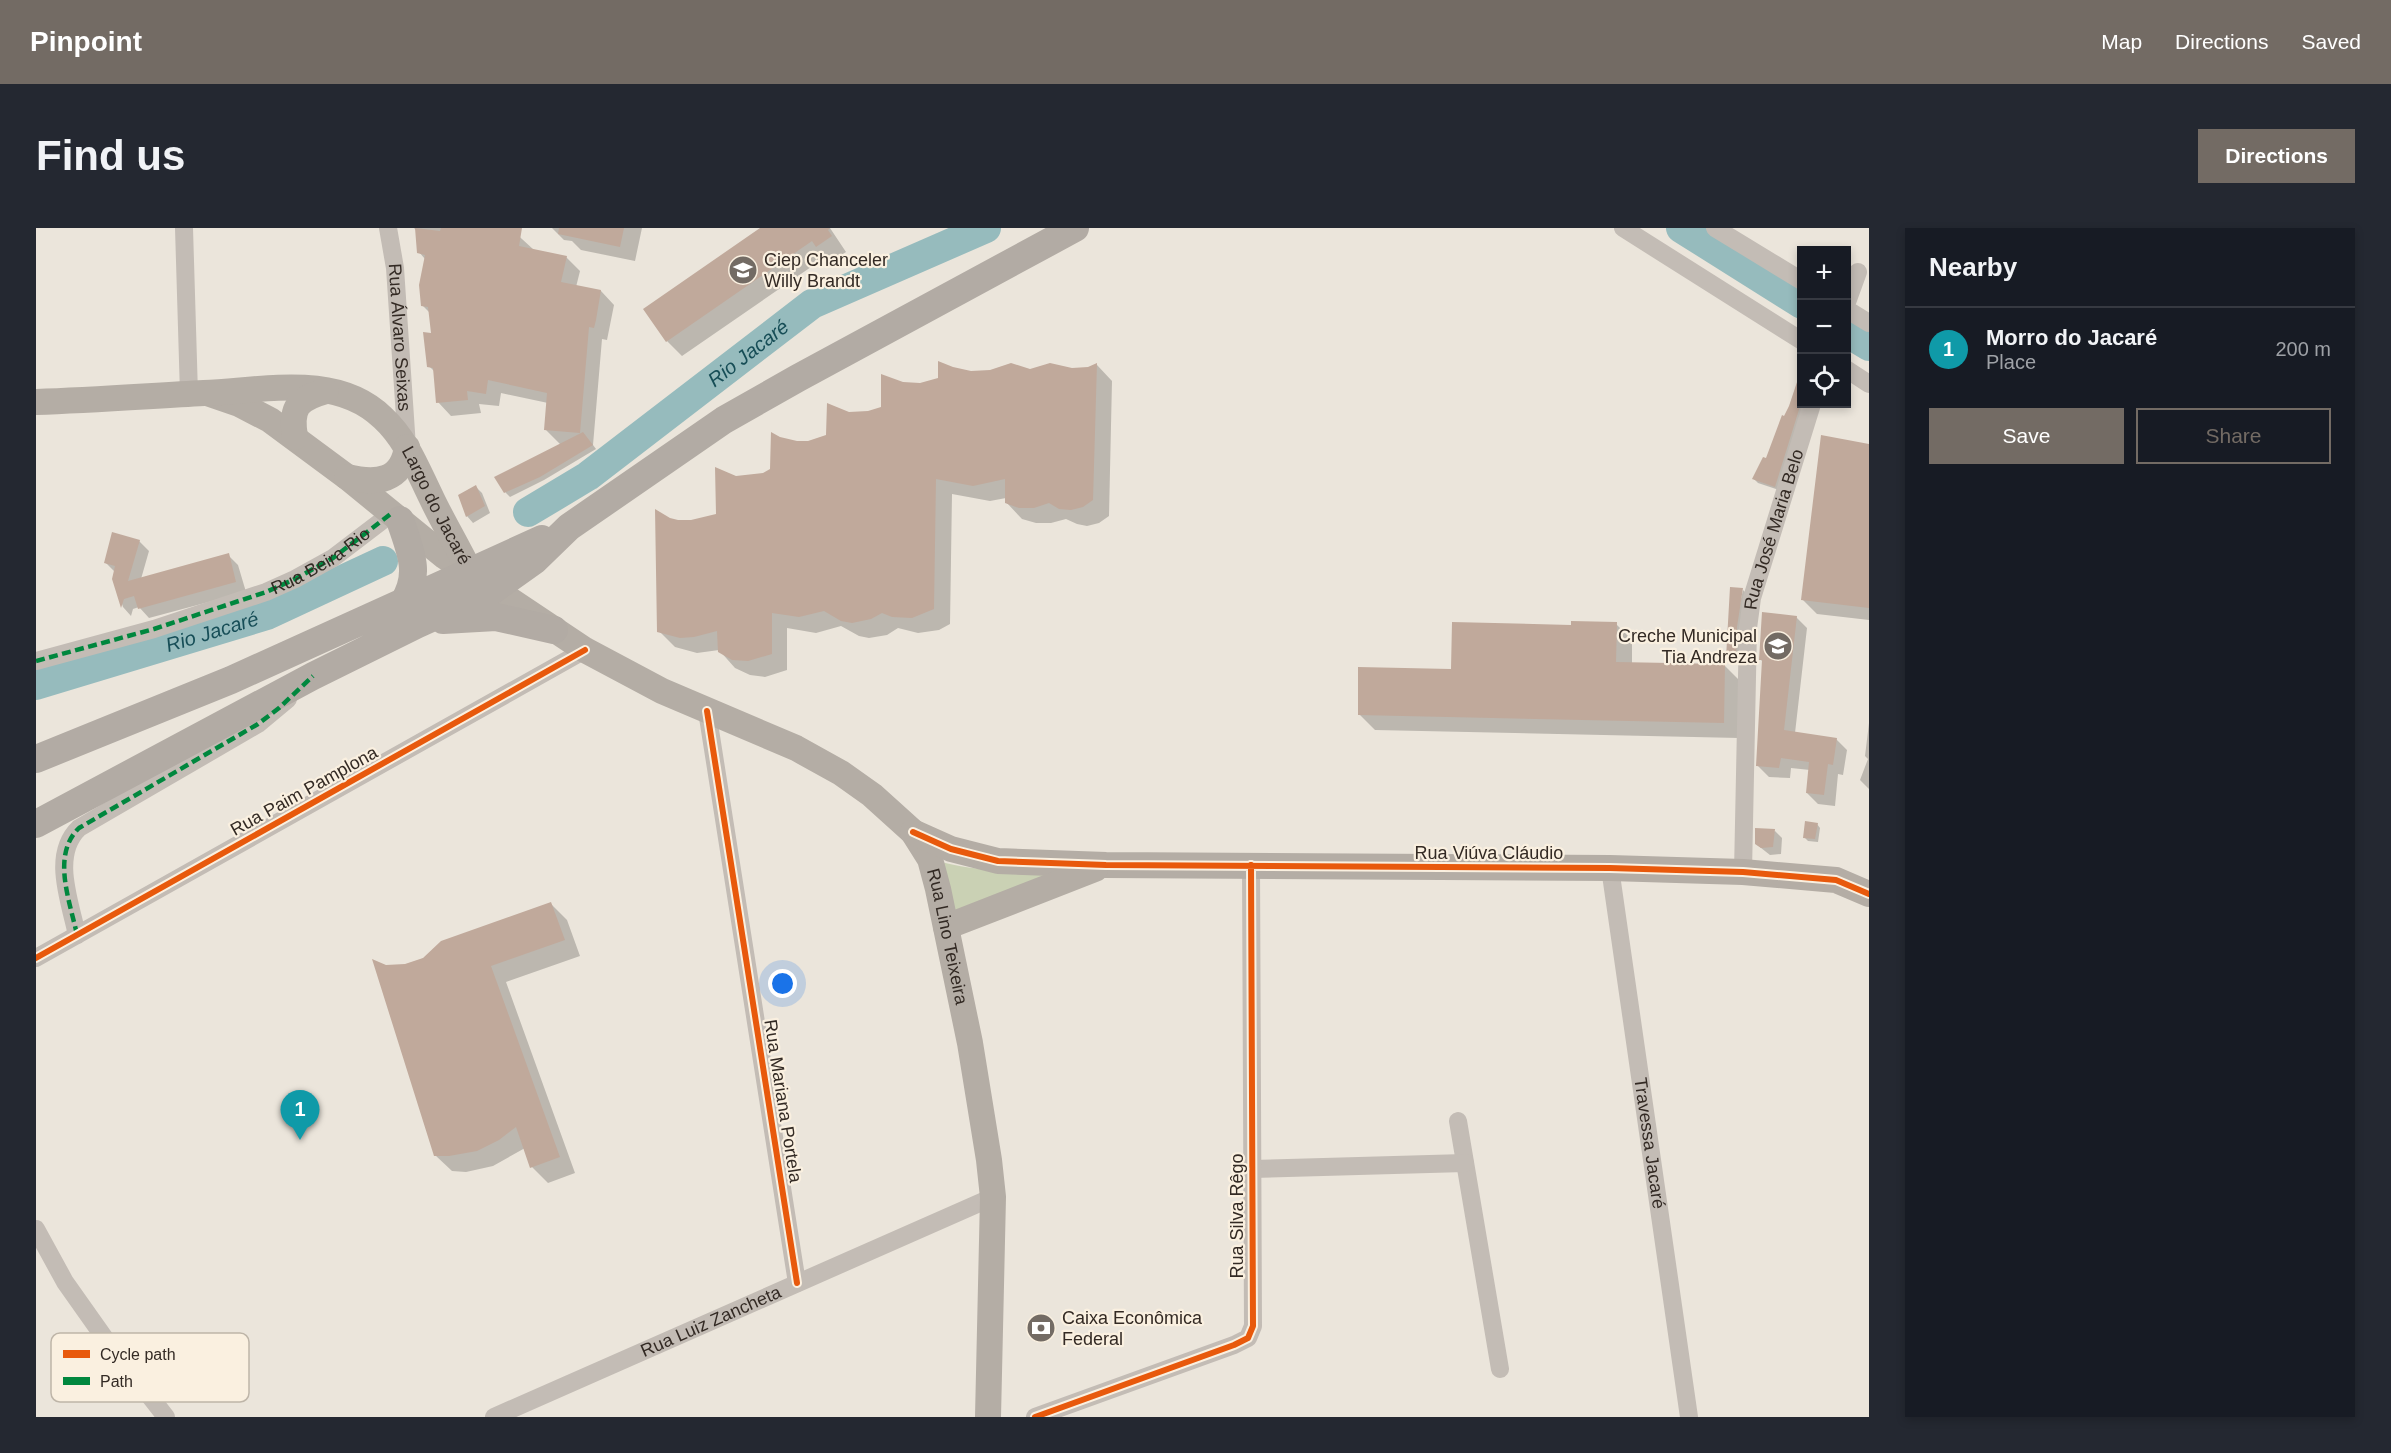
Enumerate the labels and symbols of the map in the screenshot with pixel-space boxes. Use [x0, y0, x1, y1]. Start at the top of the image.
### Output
place label: Ciep Chanceler Willy Brandt [764, 250, 888, 291]
school or university icon: Ciep Chanceler Willy Brandt [727, 254, 759, 286]
street label: Rua Álvaro Seixas [385, 263, 415, 412]
water label: Rio Jacaré [704, 315, 793, 391]
street label: Largo do Jacaré [398, 443, 475, 568]
street label: Rua José Maria Belo [1741, 447, 1807, 611]
street label: Rua Beira Rio [268, 524, 374, 598]
water label: Rio Jacaré [163, 607, 261, 656]
place label: Creche Municipal Tia Andreza [1618, 626, 1758, 667]
school or university icon: Creche Municipal Tia Andreza [1762, 630, 1794, 662]
street label: Rua Paim Pamplona [227, 742, 382, 840]
street label: Rua Viúva Cláudio [1415, 843, 1563, 863]
street label: Rua Lino Teixeira [923, 866, 972, 1007]
your location [768, 969, 797, 998]
street label: Rua Mariana Portela [760, 1018, 806, 1185]
street label: Travessa Jacaré [1630, 1076, 1669, 1210]
pin: 1 [280, 1090, 320, 1140]
street label: Rua Silva Rêgo [1227, 1153, 1247, 1279]
street label: Rua Luiz Zancheta [638, 1281, 785, 1361]
place label: Caixa Econômica Federal [1062, 1308, 1203, 1349]
bank icon: Caixa Econômica Federal [1025, 1312, 1057, 1344]
legend [51, 1333, 249, 1402]
text: Cycle path [100, 1346, 176, 1363]
text: Path [100, 1373, 133, 1390]

